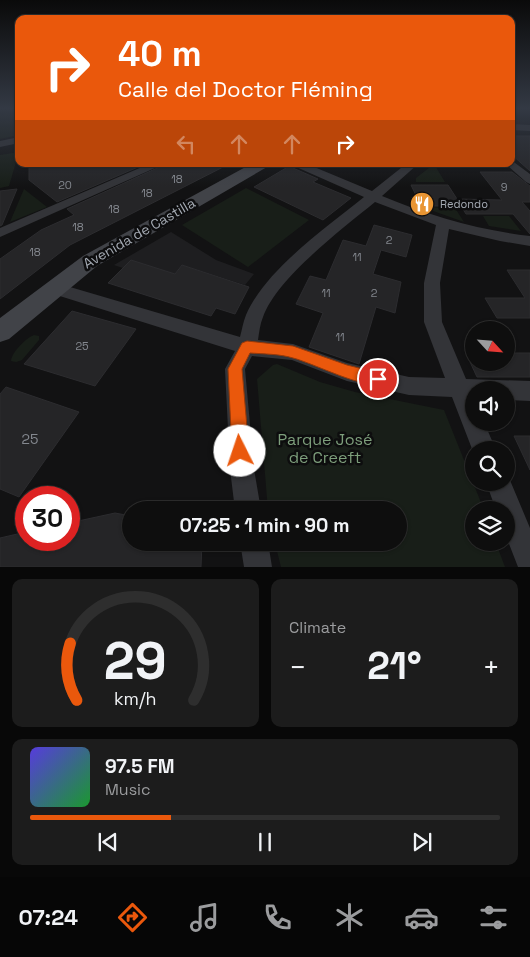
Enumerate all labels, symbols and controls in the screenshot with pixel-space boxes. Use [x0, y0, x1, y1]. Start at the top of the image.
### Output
text: 40 m [118, 32, 202, 76]
icon: right [35, 35, 100, 100]
text: Calle del Doctor Fléming [118, 75, 373, 103]
icon: left [172, 130, 200, 158]
icon: ahead [225, 130, 253, 158]
icon: ahead [278, 130, 306, 158]
icon: right [331, 130, 359, 158]
house number: 18 [171, 172, 183, 186]
house number: 20 [58, 178, 72, 192]
house number: 9 [501, 180, 508, 194]
house number: 18 [141, 186, 153, 200]
restaurant icon: Redondo [409, 191, 435, 217]
street label: Avenida de Castilla [80, 194, 198, 272]
place label: Redondo [440, 197, 488, 211]
house number: 18 [108, 202, 120, 216]
house number: 18 [72, 220, 84, 234]
house number: 2 [386, 233, 393, 247]
house number: 18 [29, 245, 41, 259]
house number: 11 [352, 250, 362, 264]
house number: 11 [321, 286, 331, 300]
house number: 2 [371, 286, 378, 300]
north arrow [465, 321, 515, 371]
map controls [465, 321, 515, 551]
house number: 11 [335, 330, 345, 344]
house number: 25 [75, 339, 89, 353]
pin [357, 358, 399, 400]
icon: arrive [364, 365, 392, 393]
button: sound [465, 381, 515, 431]
position arrow [213, 424, 265, 476]
park label: Parque José de Creeft [278, 429, 372, 468]
house number: 25 [22, 430, 38, 448]
button: search [465, 441, 515, 491]
speed limit sign: 30 [15, 486, 80, 551]
button: layers [465, 501, 515, 551]
text: 07:25 · 1 min · 90 m [180, 513, 349, 538]
text: Climate [289, 617, 346, 638]
text: 29 [104, 628, 167, 694]
text: 21° [367, 642, 422, 690]
text: − [289, 649, 306, 685]
text: + [483, 649, 500, 685]
text: km/h [114, 687, 157, 710]
text: 97.5 FM [105, 754, 174, 779]
text: Music [105, 779, 151, 800]
icon: previous [94, 828, 122, 856]
icon: pause [251, 828, 279, 856]
icon: next [408, 828, 436, 856]
icon: directions [115, 900, 150, 935]
icon: music [187, 900, 222, 935]
icon: phone [260, 900, 295, 935]
icon: climate [332, 900, 367, 935]
icon: car [404, 900, 439, 935]
icon: filters [476, 900, 511, 935]
text: 07:24 [19, 903, 78, 931]

